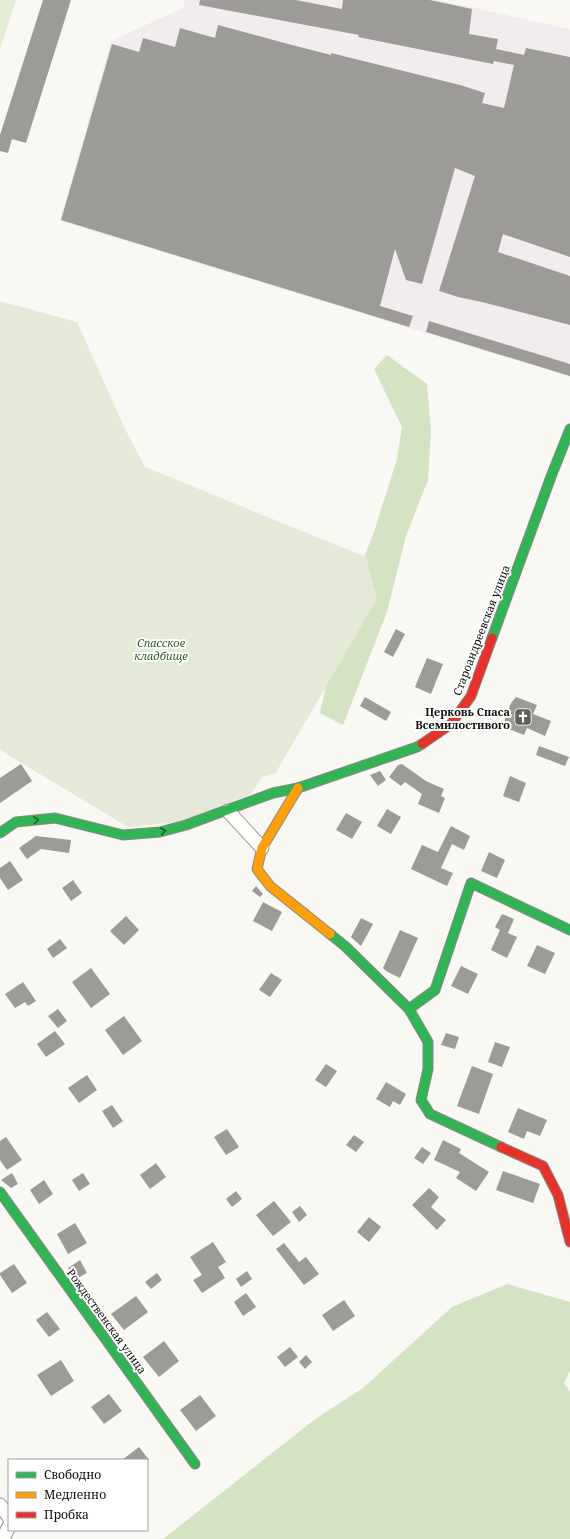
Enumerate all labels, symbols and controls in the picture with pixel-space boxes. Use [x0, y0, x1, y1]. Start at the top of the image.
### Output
street label: Староандреевская улица [449, 563, 513, 697]
park label: Спасское кладбище [134, 635, 188, 663]
place label: Церковь Спаса Всемилостивого [415, 704, 510, 732]
church icon: Церковь Спаса Всемилостивого [513, 707, 533, 727]
one-way arrow [33, 816, 39, 825]
one-way arrow [160, 827, 166, 836]
street label: Рождественская улица [64, 1265, 150, 1377]
legend [8, 1459, 148, 1531]
text: Свободно [44, 1466, 101, 1483]
text: Медленно [44, 1486, 106, 1503]
text: Пробка [44, 1506, 89, 1523]

